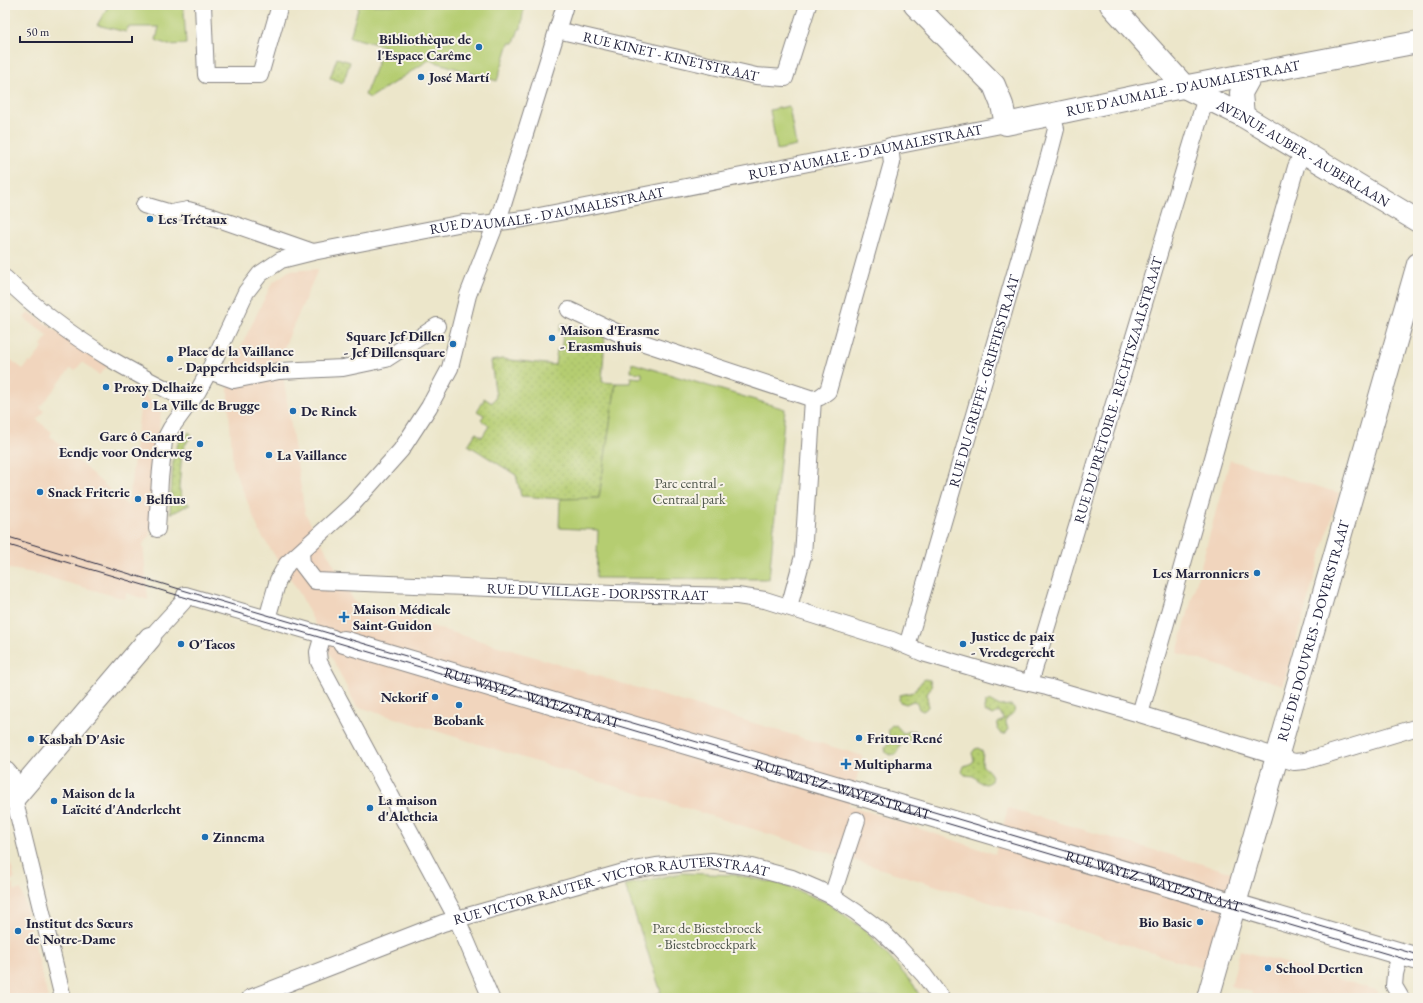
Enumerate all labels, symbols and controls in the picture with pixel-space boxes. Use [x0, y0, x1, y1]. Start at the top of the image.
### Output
scale bar [20, 18, 132, 44]
text: 50 m [26, 24, 50, 40]
street label: RUE KINET - KINETSTRAAT [581, 27, 761, 86]
place label: Bibliothèque de l'Espace Carême [377, 30, 471, 64]
marker: Bibliothèque de l'Espace Carême [474, 42, 484, 52]
street label: RUE D'AUMALE - D'AUMALESTRAAT [1064, 56, 1302, 120]
place label: José Martí [427, 68, 489, 86]
marker: José Martí [416, 72, 426, 82]
street label: AVENUE AUBER - AUBERLAAN [1213, 95, 1393, 211]
street label: RUE D'AUMALE - D'AUMALESTRAAT [747, 120, 985, 184]
street label: RUE D'AUMALE - D'AUMALESTRAAT [428, 182, 667, 238]
place label: Les Trétaux [158, 210, 227, 228]
marker: Les Trétaux [145, 214, 155, 224]
street label: RUE DU PRÉTOIRE - RECHTSZAALSTRAAT [1070, 254, 1167, 525]
street label: RUE DU GREFFE - GRIFFIESTRAAT [944, 272, 1023, 489]
place label: Maison d'Erasme - Erasmushuis [560, 321, 660, 355]
place label: Square Jef Dillen - Jef Dillensquare [344, 327, 445, 361]
marker: Maison d'Erasme - Erasmushuis [547, 333, 557, 343]
marker: Square Jef Dillen - Jef Dillensquare [448, 339, 458, 349]
place label: Place de la Vaillance - Dapperheidsplein [178, 342, 294, 376]
marker: Place de la Vaillance - Dapperheidsplein [165, 354, 175, 364]
place label: Proxy Delhaize [114, 378, 203, 396]
marker: Proxy Delhaize [101, 382, 111, 392]
place label: La Ville de Brugge [153, 396, 260, 414]
marker: La Ville de Brugge [140, 400, 150, 410]
place label: De Rinck [301, 402, 357, 420]
marker: De Rinck [288, 406, 298, 416]
place label: Gare ô Canard - Eendje voor Onderweg [59, 427, 193, 461]
marker: Gare ô Canard - Eendje voor Onderweg [195, 439, 205, 449]
place label: La Vaillance [277, 446, 347, 464]
marker: La Vaillance [264, 450, 274, 460]
park label: Parc central - Centraal park [652, 474, 726, 508]
place label: Snack Friterie [48, 483, 130, 501]
marker: Snack Friterie [35, 487, 45, 497]
place label: Belfius [146, 490, 186, 508]
marker: Belfius [133, 494, 143, 504]
street label: RUE DE DOUVRES - DOVERSTRAAT [1273, 517, 1353, 743]
place label: Les Marronniers [1153, 564, 1249, 582]
marker: Les Marronniers [1252, 568, 1262, 578]
street label: RUE DU VILLAGE - DORPSSTRAAT [486, 579, 709, 604]
place label: Maison Médicale Saint-Guidon [353, 600, 451, 634]
marker: Maison Médicale Saint-Guidon [338, 611, 350, 623]
place label: Justice de paix - Vredegerecht [969, 627, 1056, 661]
place label: O'Tacos [189, 635, 235, 653]
marker: O'Tacos [176, 639, 186, 649]
marker: Justice de paix - Vredegerecht [958, 639, 968, 649]
street label: RUE WAYEZ - WAYEZSTRAAT [442, 663, 623, 732]
place label: Nekorif [381, 688, 429, 706]
marker: Nekorif [430, 692, 440, 702]
marker: Beobank [454, 700, 464, 710]
place label: Beobank [434, 711, 485, 729]
place label: Friture René [867, 729, 943, 747]
place label: Kasbah D'Asie [39, 730, 125, 748]
marker: Friture René [854, 733, 864, 743]
marker: Kasbah D'Asie [26, 734, 36, 744]
street label: RUE WAYEZ - WAYEZSTRAAT [753, 755, 933, 824]
place label: Multipharma [854, 755, 933, 773]
marker: Multipharma [841, 759, 851, 769]
place label: Maison de la Laïcité d'Anderlecht [62, 784, 182, 818]
place label: La maison d'Aletheia [378, 791, 439, 825]
marker: Maison de la Laïcité d'Anderlecht [49, 796, 59, 806]
marker: La maison d'Aletheia [365, 803, 375, 813]
place label: Zinnema [213, 828, 265, 846]
marker: Zinnema [200, 832, 210, 842]
street label: RUE WAYEZ - WAYEZSTRAAT [1063, 846, 1244, 916]
street label: RUE VICTOR RAUTER - VICTOR RAUTERSTRAAT [451, 852, 772, 929]
place label: Bio Basic [1139, 913, 1192, 931]
place label: Institut des Sœurs de Notre-Dame [26, 914, 133, 948]
marker: Bio Basic [1195, 917, 1205, 927]
park label: Parc de Biestebroeck - Biestebroeckpark [652, 919, 762, 953]
marker: Institut des Sœurs de Notre-Dame [13, 926, 23, 936]
place label: School Dertien [1276, 959, 1363, 977]
marker: School Dertien [1263, 963, 1273, 973]

